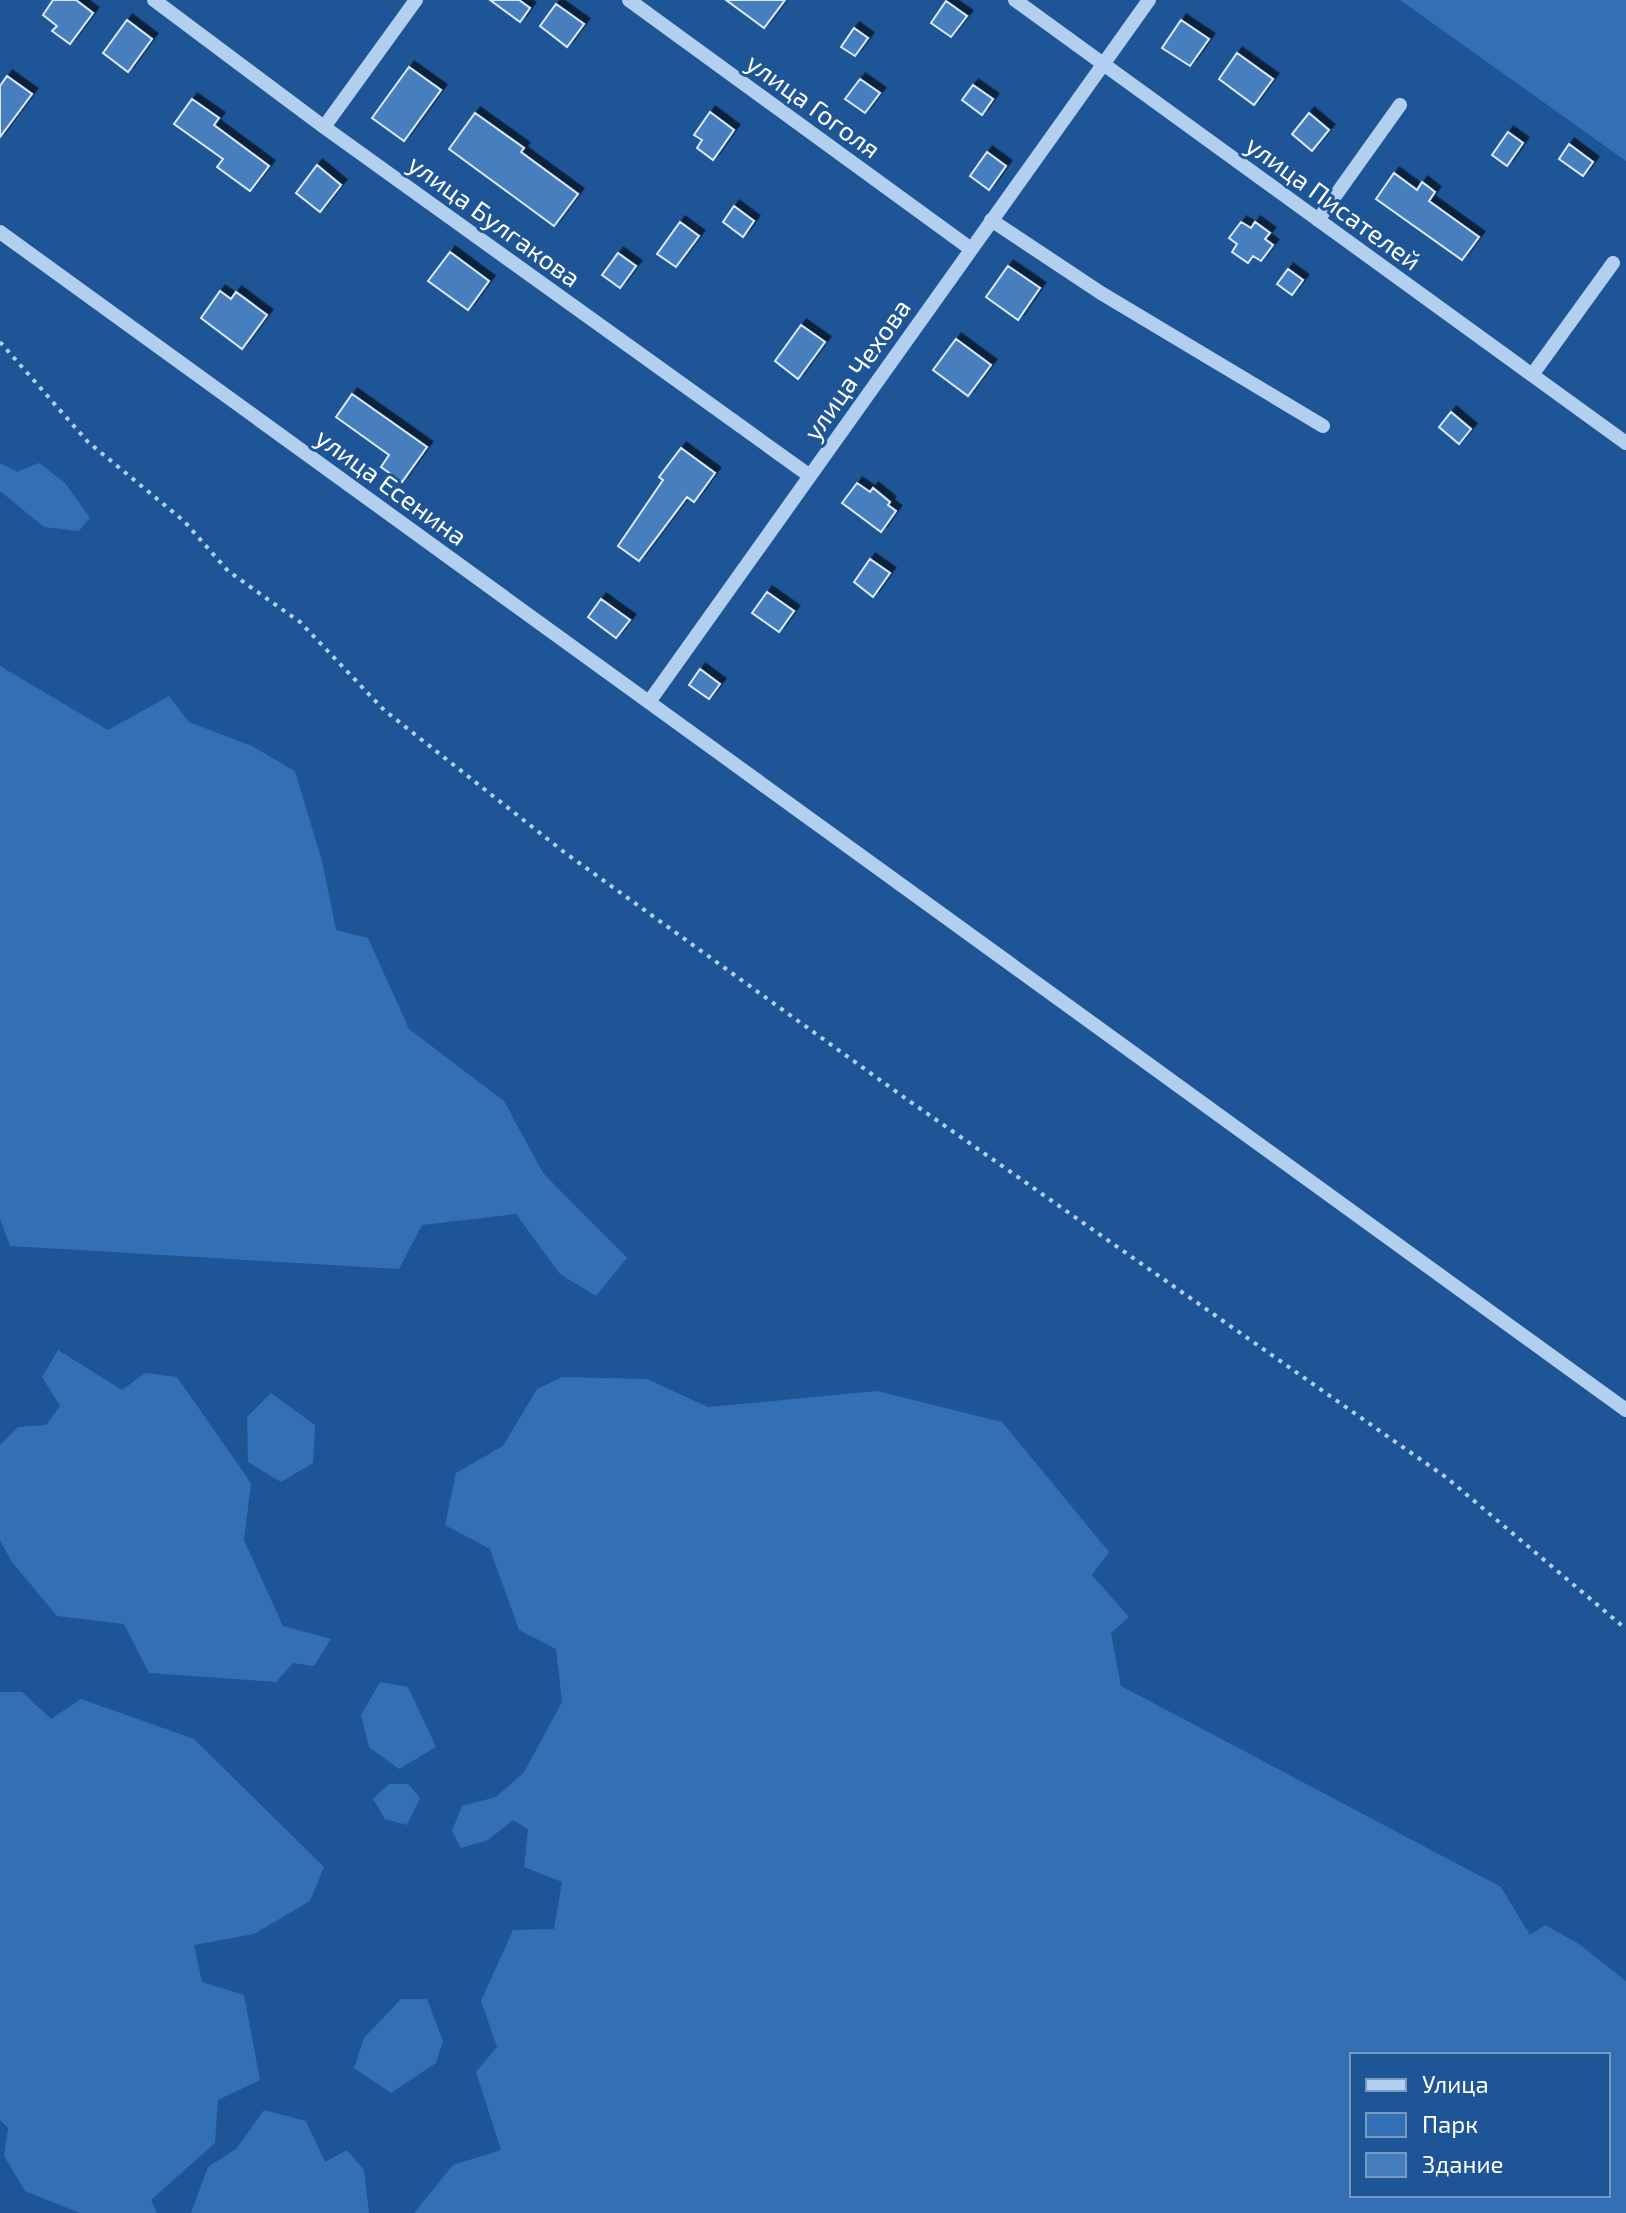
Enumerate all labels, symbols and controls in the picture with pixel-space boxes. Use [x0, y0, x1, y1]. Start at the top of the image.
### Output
street label: улица Гоголя [740, 46, 887, 165]
street label: улица Писателей [1240, 128, 1428, 277]
street label: улица Булгакова [402, 147, 587, 294]
street label: улица Чехова [796, 292, 917, 446]
street label: улица Есенина [310, 421, 474, 552]
legend [1350, 2053, 1610, 2197]
text: Улица [1422, 2069, 1489, 2098]
text: Парк [1422, 2109, 1478, 2138]
text: Здание [1422, 2149, 1504, 2178]

